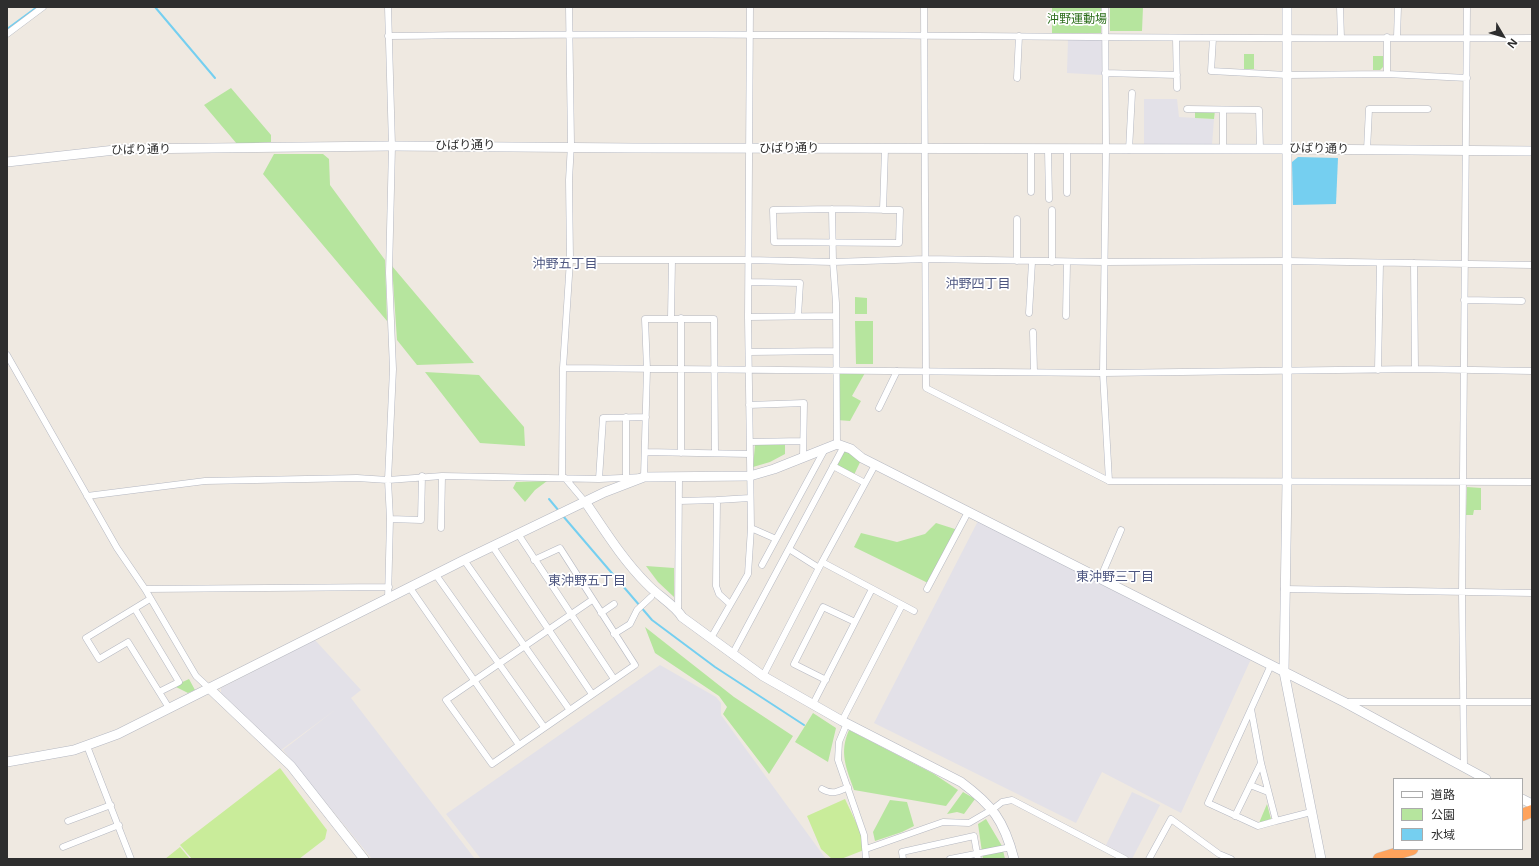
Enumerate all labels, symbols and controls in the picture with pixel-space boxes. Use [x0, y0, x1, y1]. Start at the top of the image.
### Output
park label: 沖野運動場 [1047, 13, 1107, 27]
north arrow [1483, 16, 1523, 56]
text: N [1504, 36, 1522, 52]
street label: ひばり通り [435, 139, 495, 153]
street label: ひばり通り [1289, 141, 1349, 157]
street label: ひばり通り [111, 142, 171, 158]
street label: ひばり通り [759, 142, 819, 156]
district label: 沖野五丁目 [533, 256, 597, 272]
district label: 沖野四丁目 [946, 276, 1010, 292]
district label: 東沖野三丁目 [1076, 569, 1154, 585]
district label: 東沖野五丁目 [548, 573, 626, 589]
legend [1393, 778, 1523, 850]
text: 道路 [1431, 786, 1455, 803]
text: 公園 [1431, 806, 1455, 823]
text: 水域 [1431, 826, 1455, 843]

